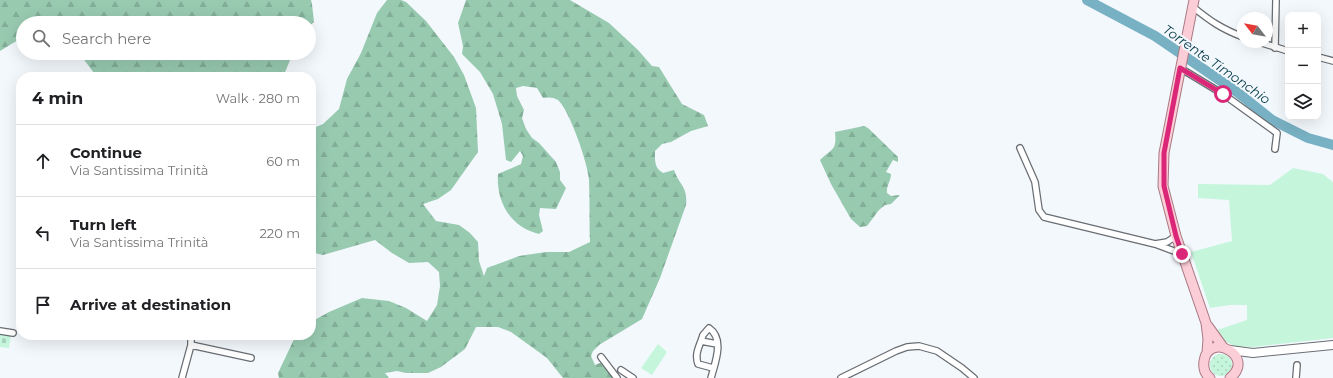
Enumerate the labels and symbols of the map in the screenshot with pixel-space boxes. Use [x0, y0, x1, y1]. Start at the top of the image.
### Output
north arrow [1237, 12, 1273, 48]
water label: Torrente Timonchio [1160, 21, 1274, 107]
route start [1214, 85, 1232, 103]
route end [1173, 245, 1191, 263]

